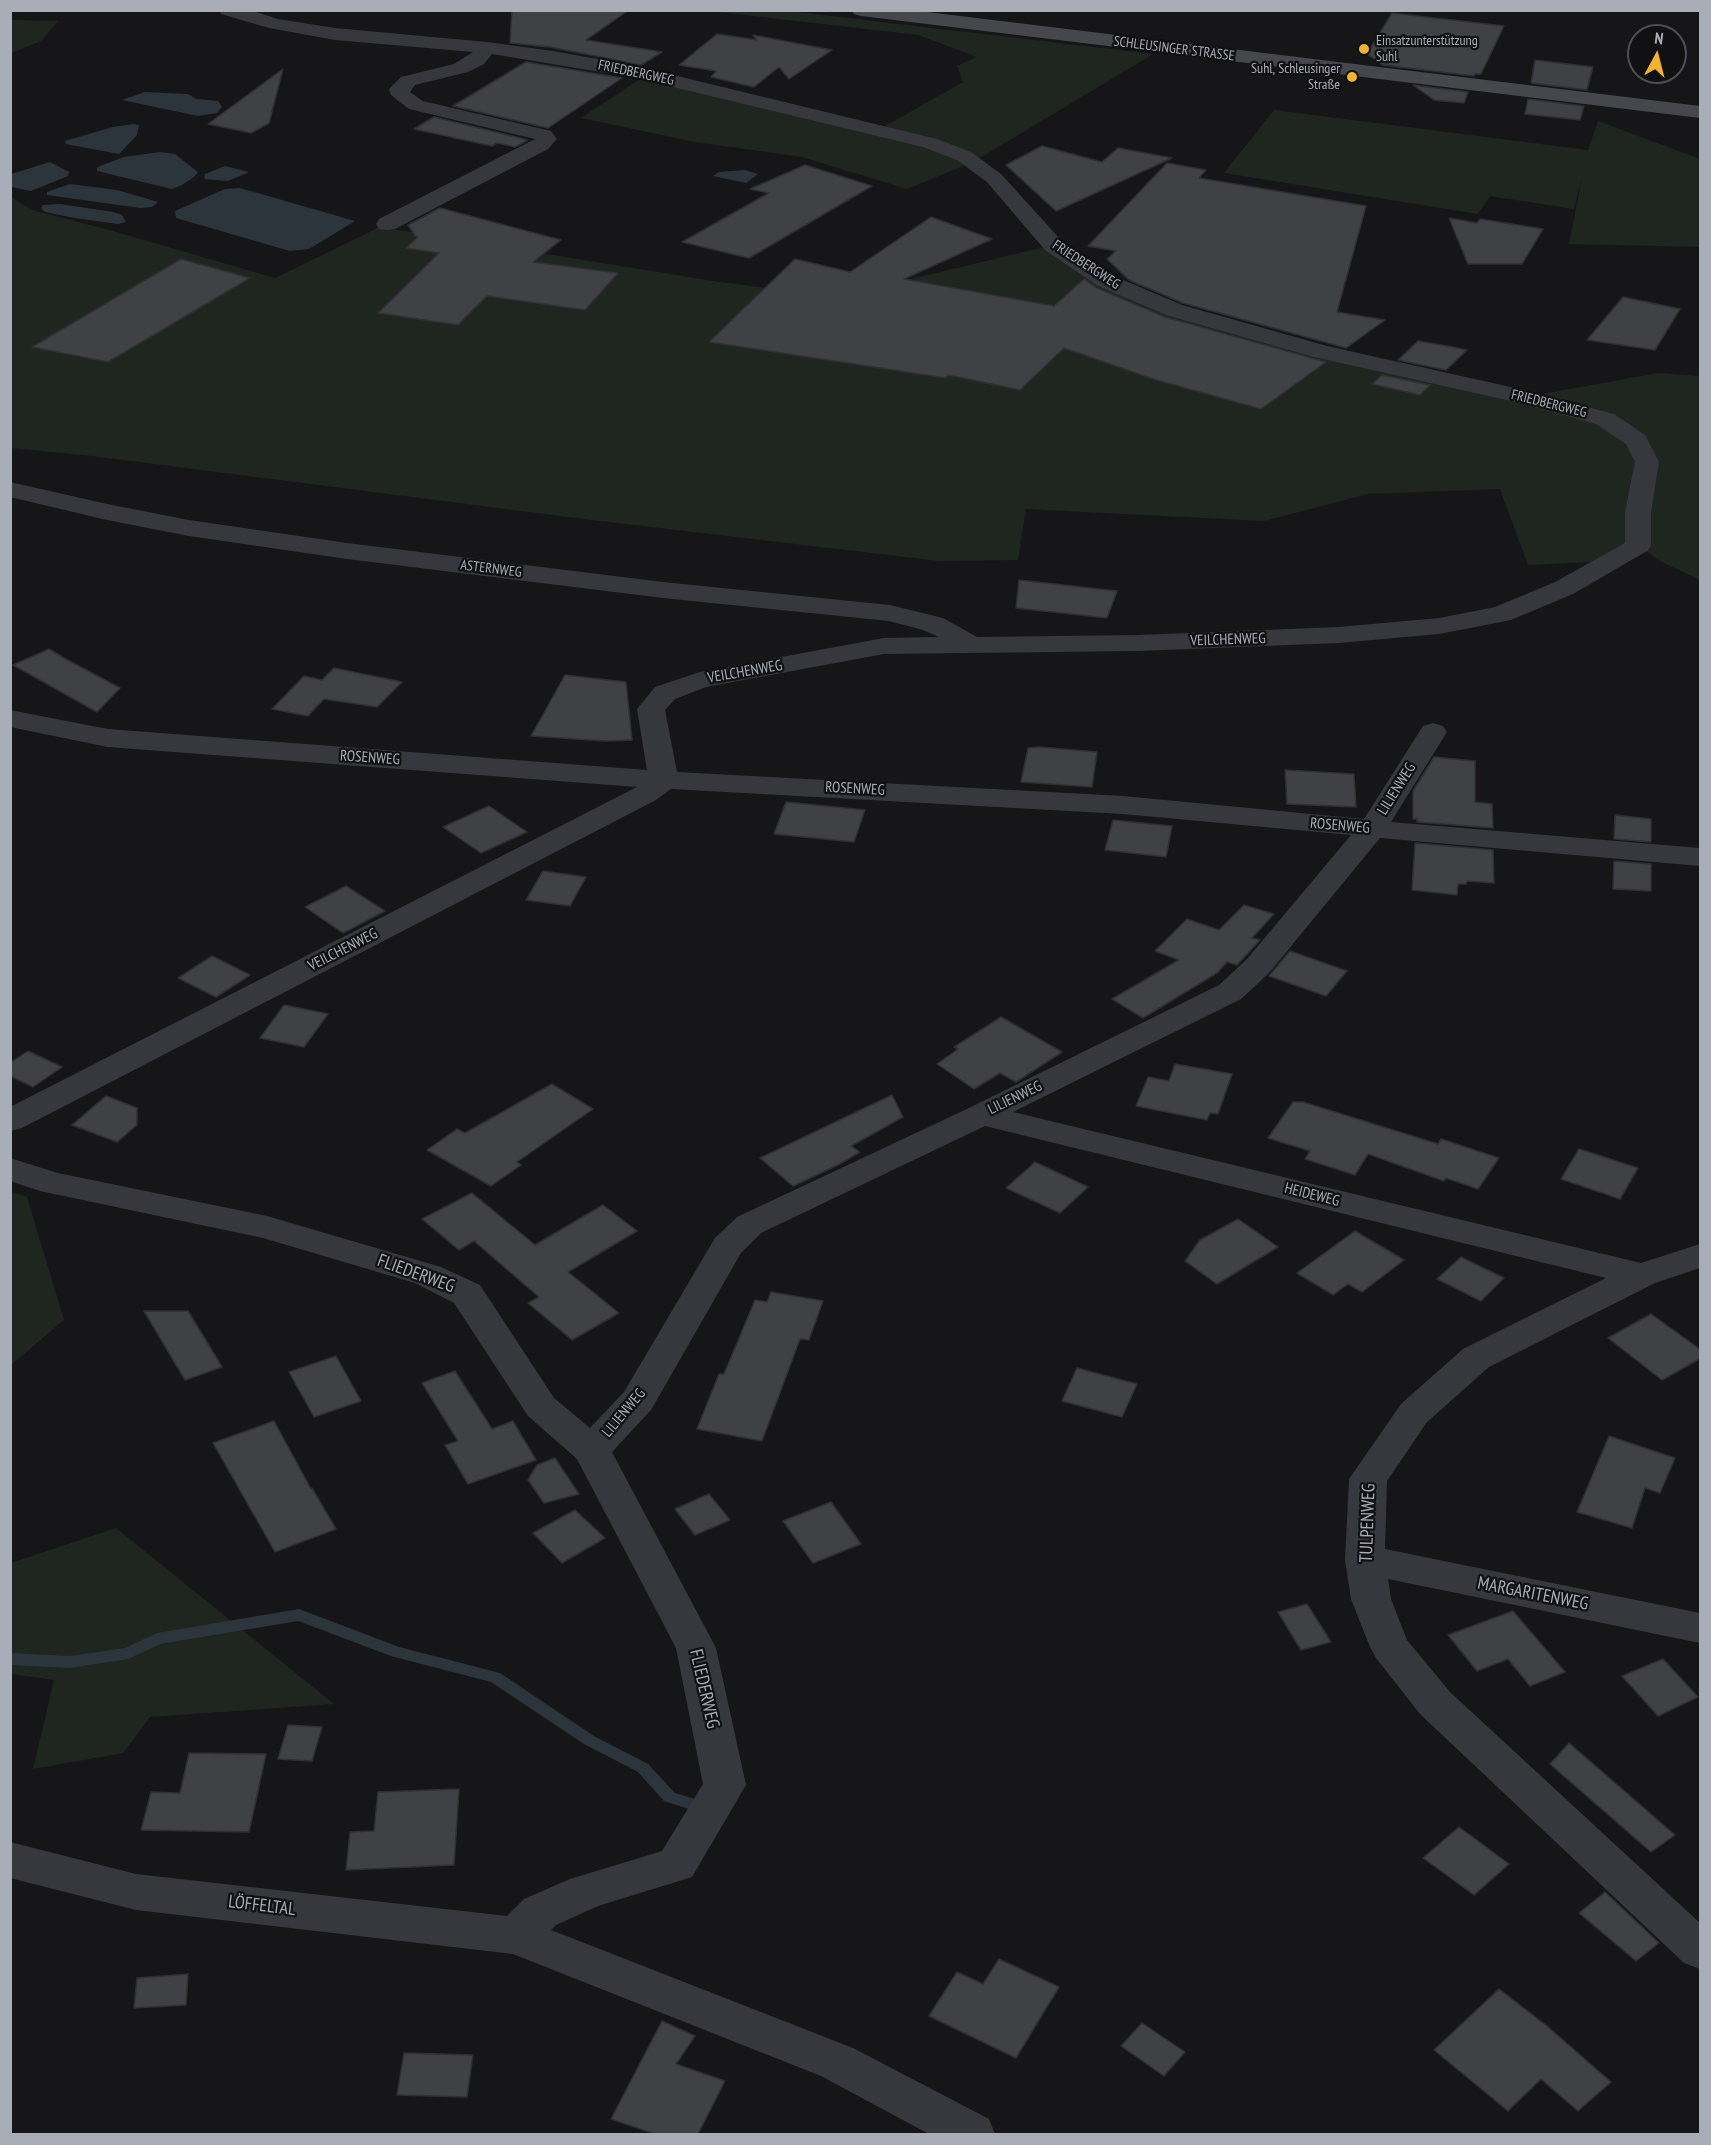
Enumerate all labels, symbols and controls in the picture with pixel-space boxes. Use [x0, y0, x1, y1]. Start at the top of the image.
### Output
north arrow [1627, 24, 1687, 84]
text: N [1653, 28, 1664, 49]
street label: SCHLEUSINGER STRASSE [1113, 33, 1235, 65]
place label: Einsatzunterstützung Suhl [1376, 33, 1478, 66]
marker: Einsatzunterstützung Suhl [1357, 42, 1371, 56]
street label: FRIEDBERGWEG [596, 57, 676, 89]
place label: Suhl, Schleusinger Straße [1251, 61, 1340, 94]
marker: Suhl, Schleusinger Straße [1345, 70, 1359, 84]
street label: FRIEDBERGWEG [1049, 237, 1123, 293]
street label: FRIEDBERGWEG [1509, 387, 1589, 421]
street label: ASTERNWEG [459, 557, 523, 581]
street label: VEILCHENWEG [1190, 630, 1266, 650]
street label: VEILCHENWEG [706, 657, 784, 687]
street label: ROSENWEG [340, 747, 400, 769]
street label: LILIENWEG [1374, 760, 1420, 818]
street label: ROSENWEG [825, 778, 885, 800]
street label: ROSENWEG [1309, 814, 1371, 838]
street label: VEILCHENWEG [305, 925, 381, 975]
street label: LILIENWEG [985, 1077, 1045, 1119]
street label: HEIDEWEG [1283, 1179, 1341, 1211]
street label: FLIEDERWEG [374, 1250, 458, 1298]
street label: LILIENWEG [599, 1385, 649, 1441]
street label: TULPENWEG [1356, 1483, 1380, 1563]
street label: MARGARITENWEG [1476, 1573, 1590, 1615]
street label: FLIEDERWEG [684, 1647, 724, 1731]
street label: LÖFFELTAL [227, 1891, 297, 1921]

